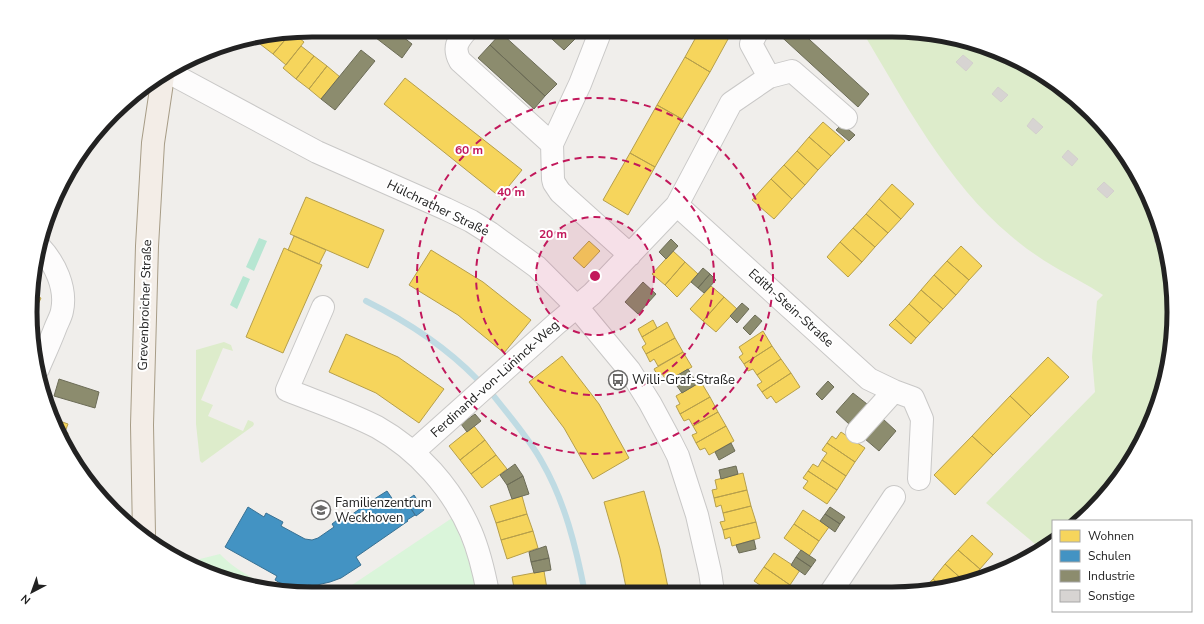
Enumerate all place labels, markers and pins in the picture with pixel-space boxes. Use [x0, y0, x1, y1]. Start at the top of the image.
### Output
centre of rings [588, 269, 602, 283]
bus stop icon: Willi-Graf-Straße [607, 369, 629, 391]
place label: Willi-Graf-Straße [632, 371, 735, 389]
place label: Familienzentrum Weckhoven [335, 494, 432, 527]
school or university icon: Familienzentrum Weckhoven [310, 499, 332, 521]

